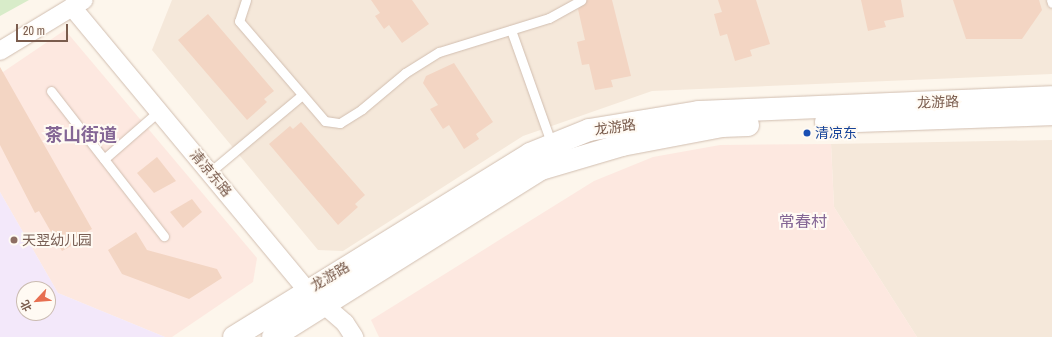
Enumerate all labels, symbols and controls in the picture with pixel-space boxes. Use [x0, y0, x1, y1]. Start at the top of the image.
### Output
scale bar [18, 16, 70, 42]
text: 20 m [23, 23, 45, 39]
street label: 龙游路 [917, 93, 959, 111]
street label: 龙游路 [593, 116, 637, 138]
district label: 茶山街道 [45, 124, 117, 146]
place label: 清凉东 [815, 125, 857, 141]
marker: 清凉东 [802, 128, 812, 138]
street label: 清凉东路 [187, 146, 235, 200]
district label: 常春村 [779, 211, 827, 231]
place label: 天翌幼儿园 [22, 232, 92, 248]
marker: 天翌幼儿园 [9, 235, 19, 245]
street label: 龙游路 [308, 258, 352, 294]
north arrow [16, 281, 56, 321]
text: 北 [17, 298, 35, 314]

